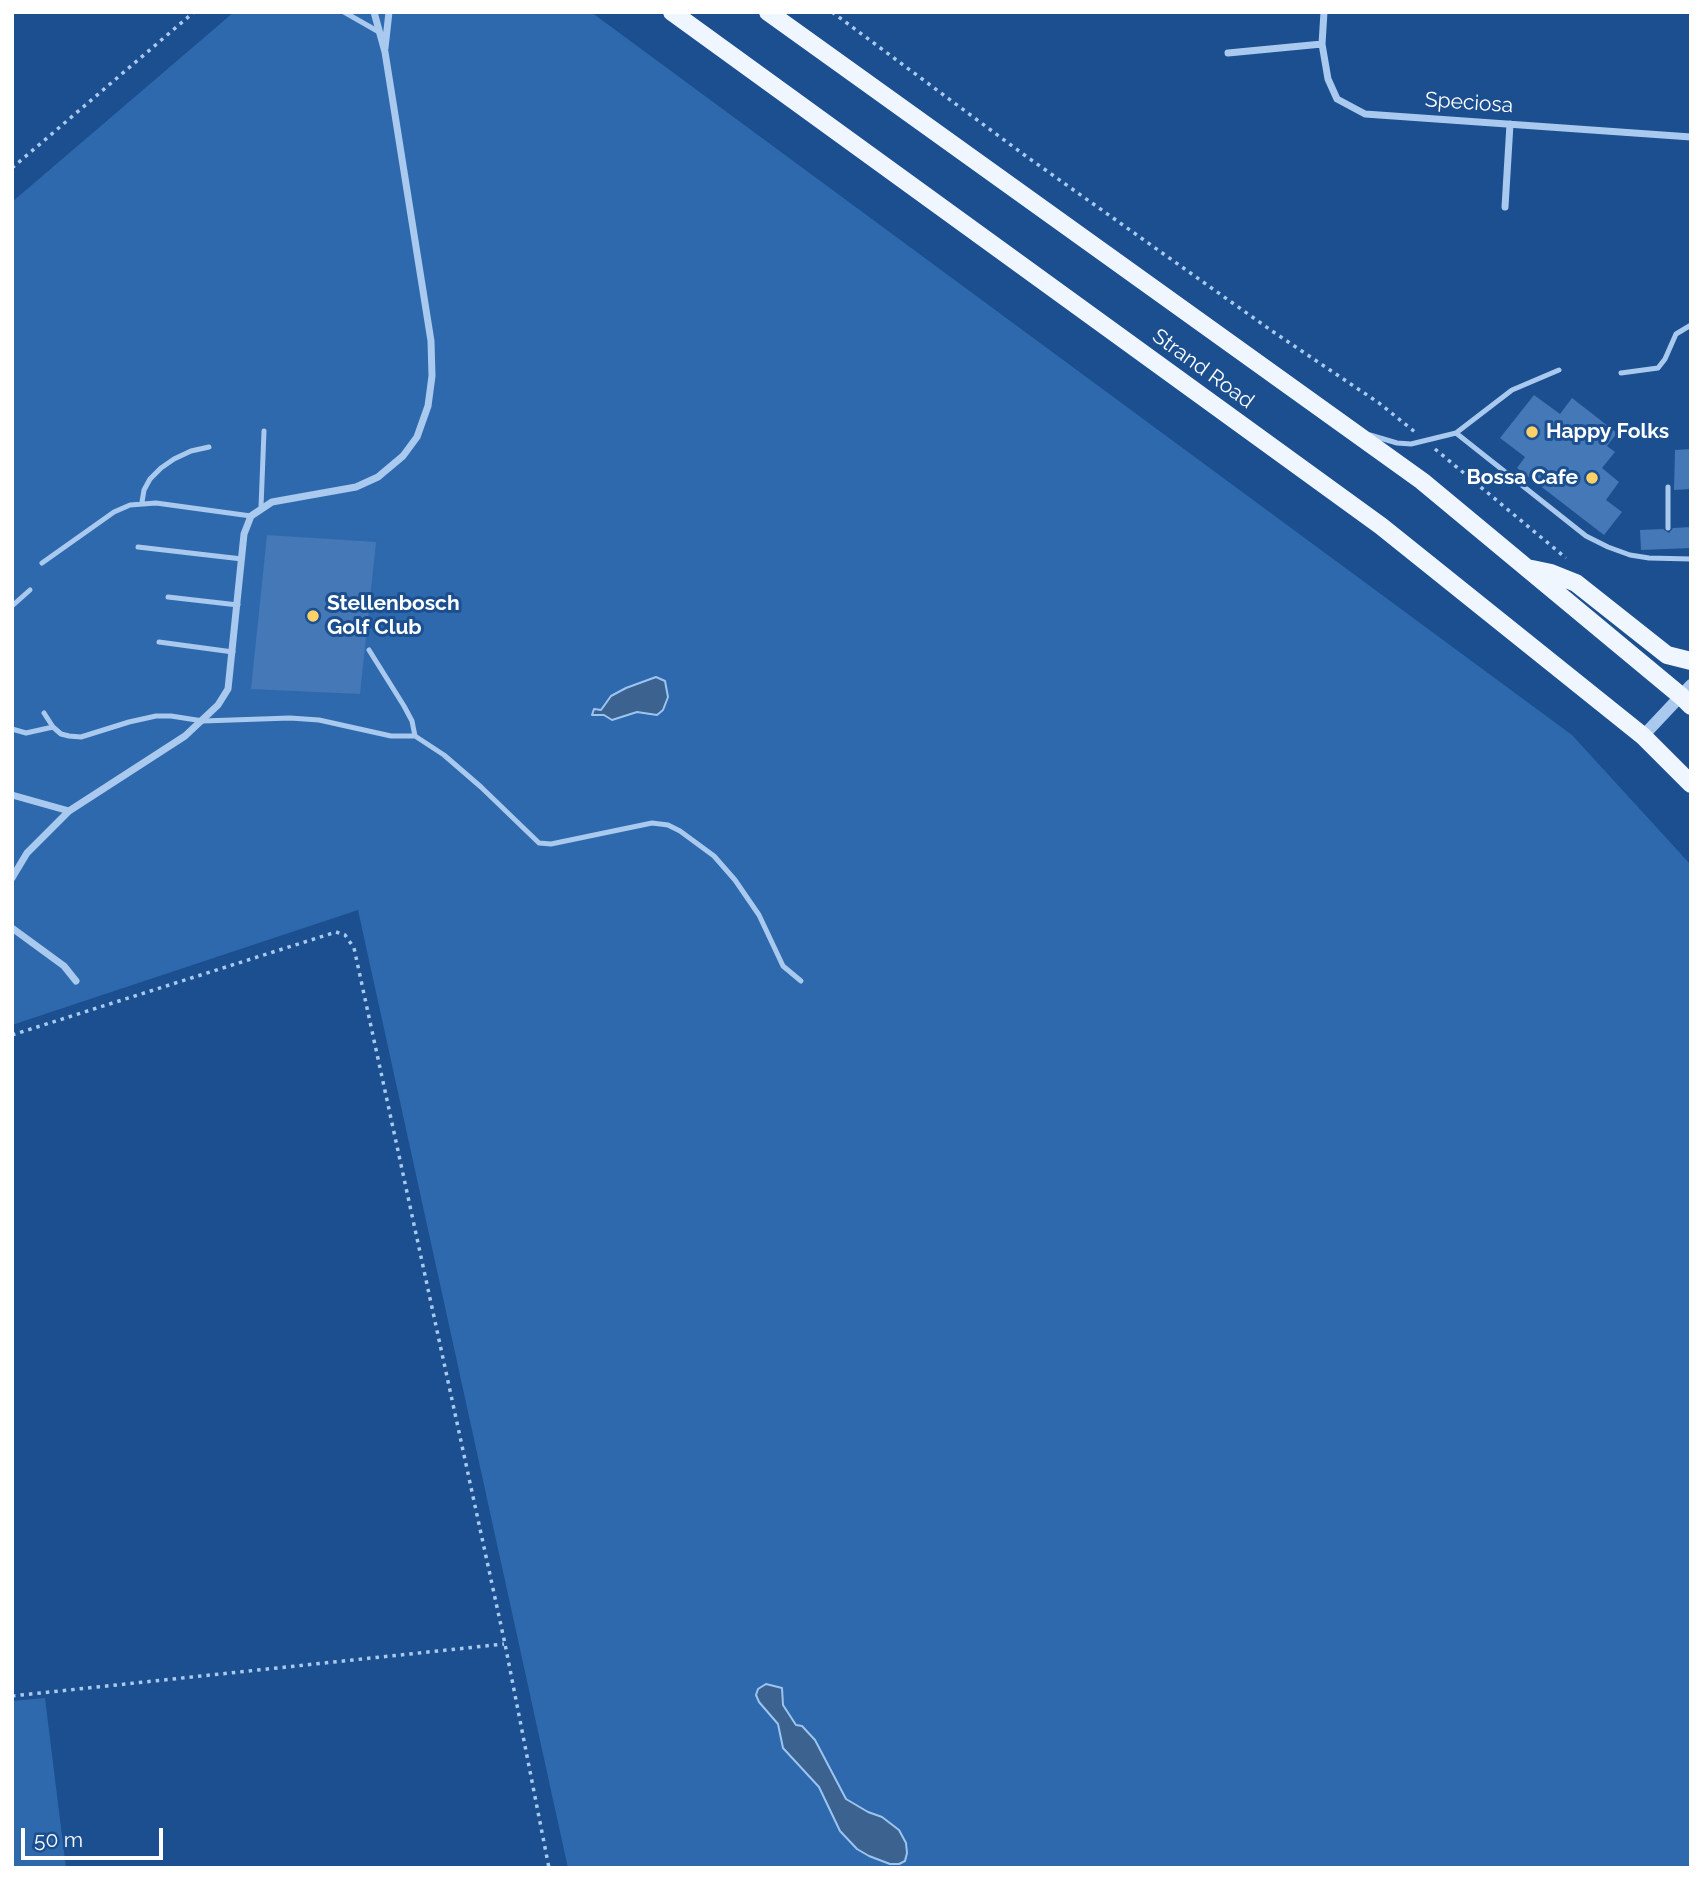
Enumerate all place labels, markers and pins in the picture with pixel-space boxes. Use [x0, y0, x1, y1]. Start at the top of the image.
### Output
place label: Happy Folks [1546, 419, 1669, 445]
marker: Happy Folks [1524, 424, 1540, 440]
place label: Bossa Cafe [1467, 465, 1578, 491]
marker: Bossa Cafe [1584, 470, 1600, 486]
place label: Stellenbosch Golf Club [327, 591, 460, 641]
marker: Stellenbosch Golf Club [305, 608, 321, 624]

